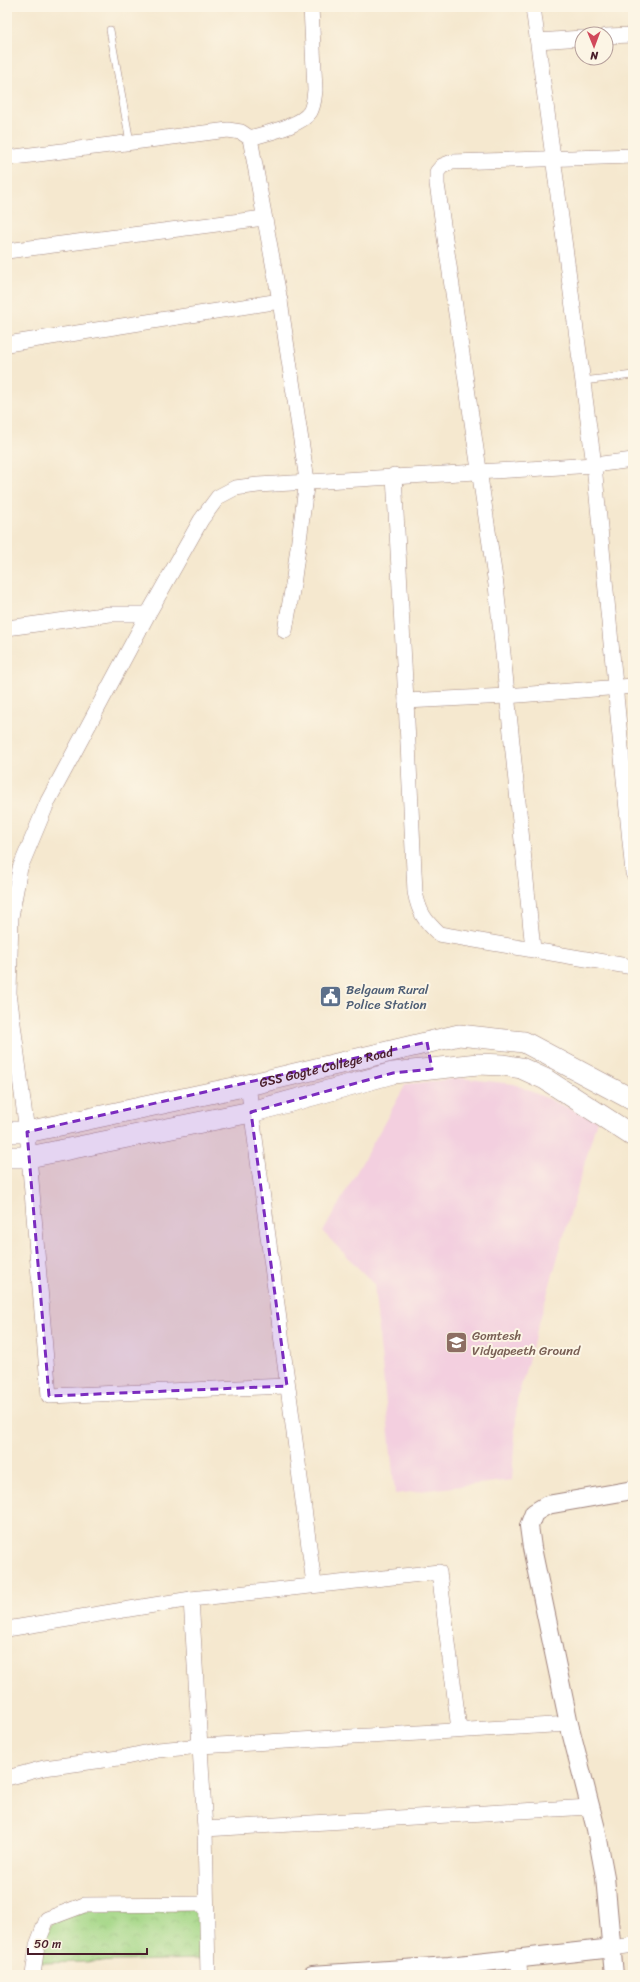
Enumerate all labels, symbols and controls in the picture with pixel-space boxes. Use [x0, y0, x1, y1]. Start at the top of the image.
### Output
north arrow [574, 26, 614, 66]
text: N [590, 46, 599, 65]
place label: Belgaum Rural Police Station [346, 978, 429, 1016]
public building icon: Belgaum Rural Police Station [317, 983, 343, 1009]
street label: GSS Gogte College Road [257, 1039, 396, 1093]
place label: Gomtesh Vidyapeeth Ground [472, 1324, 581, 1362]
school or university icon: Gomtesh Vidyapeeth Ground [444, 1329, 470, 1355]
scale bar [28, 1930, 147, 1956]
text: 50 m [34, 1933, 61, 1955]

